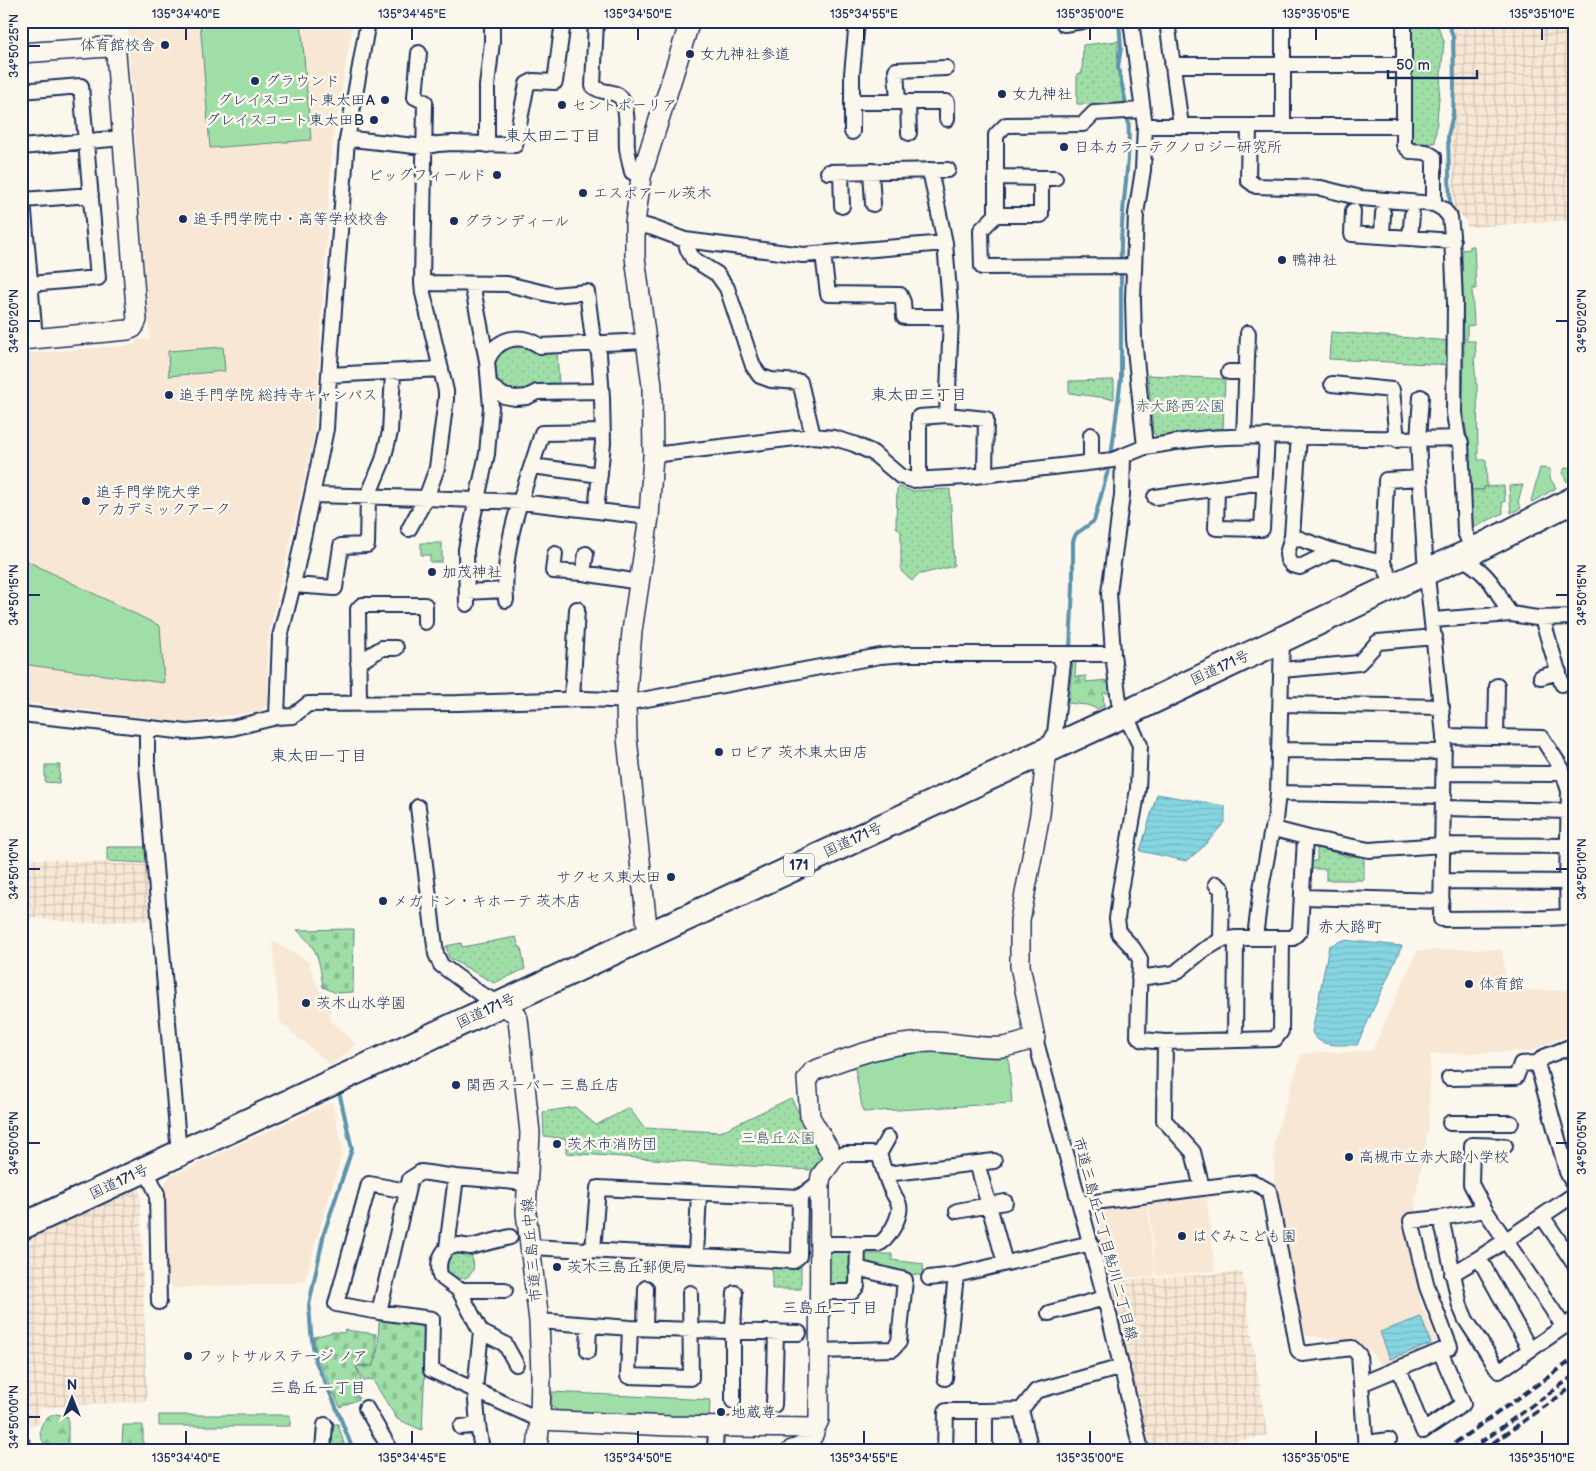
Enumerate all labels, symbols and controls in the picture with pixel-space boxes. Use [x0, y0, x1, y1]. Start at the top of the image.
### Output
text: 135°34'40"E [152, 7, 220, 22]
text: 135°34'45"E [378, 7, 446, 22]
text: 135°34'50"E [604, 7, 672, 22]
text: 135°34'55"E [830, 7, 898, 22]
text: 135°35'00"E [1056, 7, 1124, 22]
text: 135°35'05"E [1282, 7, 1350, 22]
text: 135°35'10"E [1509, 7, 1575, 22]
text: 34°50'25"N [7, 14, 22, 78]
place label: 体育館校舎 [80, 36, 155, 55]
marker: 体育館校舎 [159, 39, 171, 51]
place label: 女九神社参道 [700, 45, 790, 64]
marker: 女九神社参道 [684, 48, 696, 60]
scale bar [1388, 48, 1477, 80]
text: 50 m [1396, 56, 1430, 75]
place label: グラウンド [265, 72, 340, 91]
marker: グラウンド [249, 75, 261, 87]
place label: 女九神社 [1012, 85, 1072, 104]
marker: 女九神社 [996, 88, 1008, 100]
place label: グレイスコート東太田A [217, 91, 376, 110]
marker: グレイスコート東太田A [379, 94, 391, 106]
place label: セントポーリア [572, 96, 677, 115]
marker: セントポーリア [556, 99, 568, 111]
place label: グレイスコート東太田B [205, 111, 364, 130]
marker: グレイスコート東太田B [368, 114, 380, 126]
district label: 東太田二丁目 [505, 127, 601, 146]
place label: 日本カラーテクノロジー研究所 [1074, 138, 1282, 157]
marker: 日本カラーテクノロジー研究所 [1058, 141, 1070, 153]
place label: ビッグフィールド [368, 166, 487, 185]
marker: ビッグフィールド [491, 169, 503, 181]
place label: エスポアール茨木 [593, 184, 712, 203]
marker: エスポアール茨木 [577, 187, 589, 199]
place label: 追手門学院中・高等学校校舎 [193, 210, 388, 229]
place label: グランディール [464, 212, 569, 231]
marker: 追手門学院中・高等学校校舎 [177, 213, 189, 225]
marker: グランディール [448, 215, 460, 227]
place label: 鴨神社 [1292, 251, 1337, 270]
marker: 鴨神社 [1276, 254, 1288, 266]
text: 34°50'20"N [7, 289, 22, 353]
text: 34°50'20"N [1575, 289, 1590, 353]
place label: 追手門学院 総持寺キャンパス [179, 386, 377, 405]
district label: 東太田三丁目 [871, 386, 967, 405]
marker: 追手門学院 総持寺キャンパス [163, 389, 175, 401]
park label: 赤大路西公園 [1135, 397, 1225, 416]
place label: 追手門学院大学 アカデミックアーク [96, 483, 230, 519]
marker: 追手門学院大学 アカデミックアーク [80, 495, 92, 507]
place label: 加茂神社 [442, 563, 502, 582]
text: 34°50'15"N [7, 564, 22, 626]
text: 34°50'15"N [1575, 564, 1590, 626]
marker: 加茂神社 [426, 566, 438, 578]
street label: 国道171号 [1187, 646, 1253, 690]
place label: ロピア 茨木東太田店 [729, 743, 868, 762]
marker: ロピア 茨木東太田店 [713, 746, 725, 758]
district label: 東太田一丁目 [271, 747, 367, 766]
street label: 国道171号 [820, 818, 886, 862]
text: 34°50'10"N [7, 838, 22, 900]
text: 34°50'10"N [1575, 838, 1590, 900]
road number: 171 [784, 854, 814, 876]
place label: サクセス東太田 [557, 868, 661, 887]
marker: サクセス東太田 [665, 871, 677, 883]
place label: メガ ドン・キホーテ 茨木店 [393, 892, 581, 911]
marker: メガ ドン・キホーテ 茨木店 [377, 895, 389, 907]
district label: 赤大路町 [1318, 918, 1382, 937]
place label: 体育館 [1479, 975, 1524, 994]
marker: 体育館 [1463, 978, 1475, 990]
street label: 国道171号 [453, 989, 519, 1033]
place label: 茨木山水学園 [316, 994, 406, 1013]
marker: 茨木山水学園 [300, 997, 312, 1009]
place label: 関西スーパー 三島丘店 [466, 1076, 619, 1095]
marker: 関西スーパー 三島丘店 [450, 1079, 462, 1091]
text: 34°50'05"N [7, 1111, 22, 1175]
text: 34°50'05"N [1575, 1111, 1590, 1175]
park label: 三島丘公園 [740, 1129, 816, 1148]
place label: 茨木市消防団 [567, 1135, 657, 1154]
street label: 市道三島丘二丁目鮎川二丁目線 [1069, 1135, 1141, 1343]
marker: 茨木市消防団 [551, 1138, 563, 1150]
place label: 高槻市立赤大路小学校 [1359, 1148, 1509, 1167]
marker: 高槻市立赤大路小学校 [1343, 1151, 1355, 1163]
street label: 国道171号 [86, 1160, 152, 1204]
street label: 市道三島丘中線 [518, 1197, 546, 1303]
place label: はぐみこども園 [1192, 1227, 1296, 1246]
marker: はぐみこども園 [1176, 1230, 1188, 1242]
place label: 茨木三島丘郵便局 [567, 1258, 687, 1277]
marker: 茨木三島丘郵便局 [551, 1261, 563, 1273]
district label: 三島丘二丁目 [782, 1299, 878, 1318]
place label: フットサルステージ ノア [198, 1347, 368, 1366]
marker: フットサルステージ ノア [182, 1350, 194, 1362]
north arrow [48, 1374, 98, 1424]
text: N [67, 1377, 77, 1394]
district label: 三島丘一丁目 [270, 1379, 366, 1398]
text: 34°50'00"N [7, 1385, 22, 1449]
place label: 地蔵尊 [731, 1403, 776, 1422]
marker: 地蔵尊 [715, 1406, 727, 1418]
text: 135°34'40"E [152, 1451, 220, 1466]
text: 135°34'45"E [378, 1451, 446, 1466]
text: 135°34'50"E [604, 1451, 672, 1466]
text: 135°34'55"E [830, 1451, 898, 1466]
text: 135°35'00"E [1056, 1451, 1124, 1466]
text: 135°35'05"E [1282, 1451, 1350, 1466]
text: 135°35'10"E [1509, 1451, 1575, 1466]

